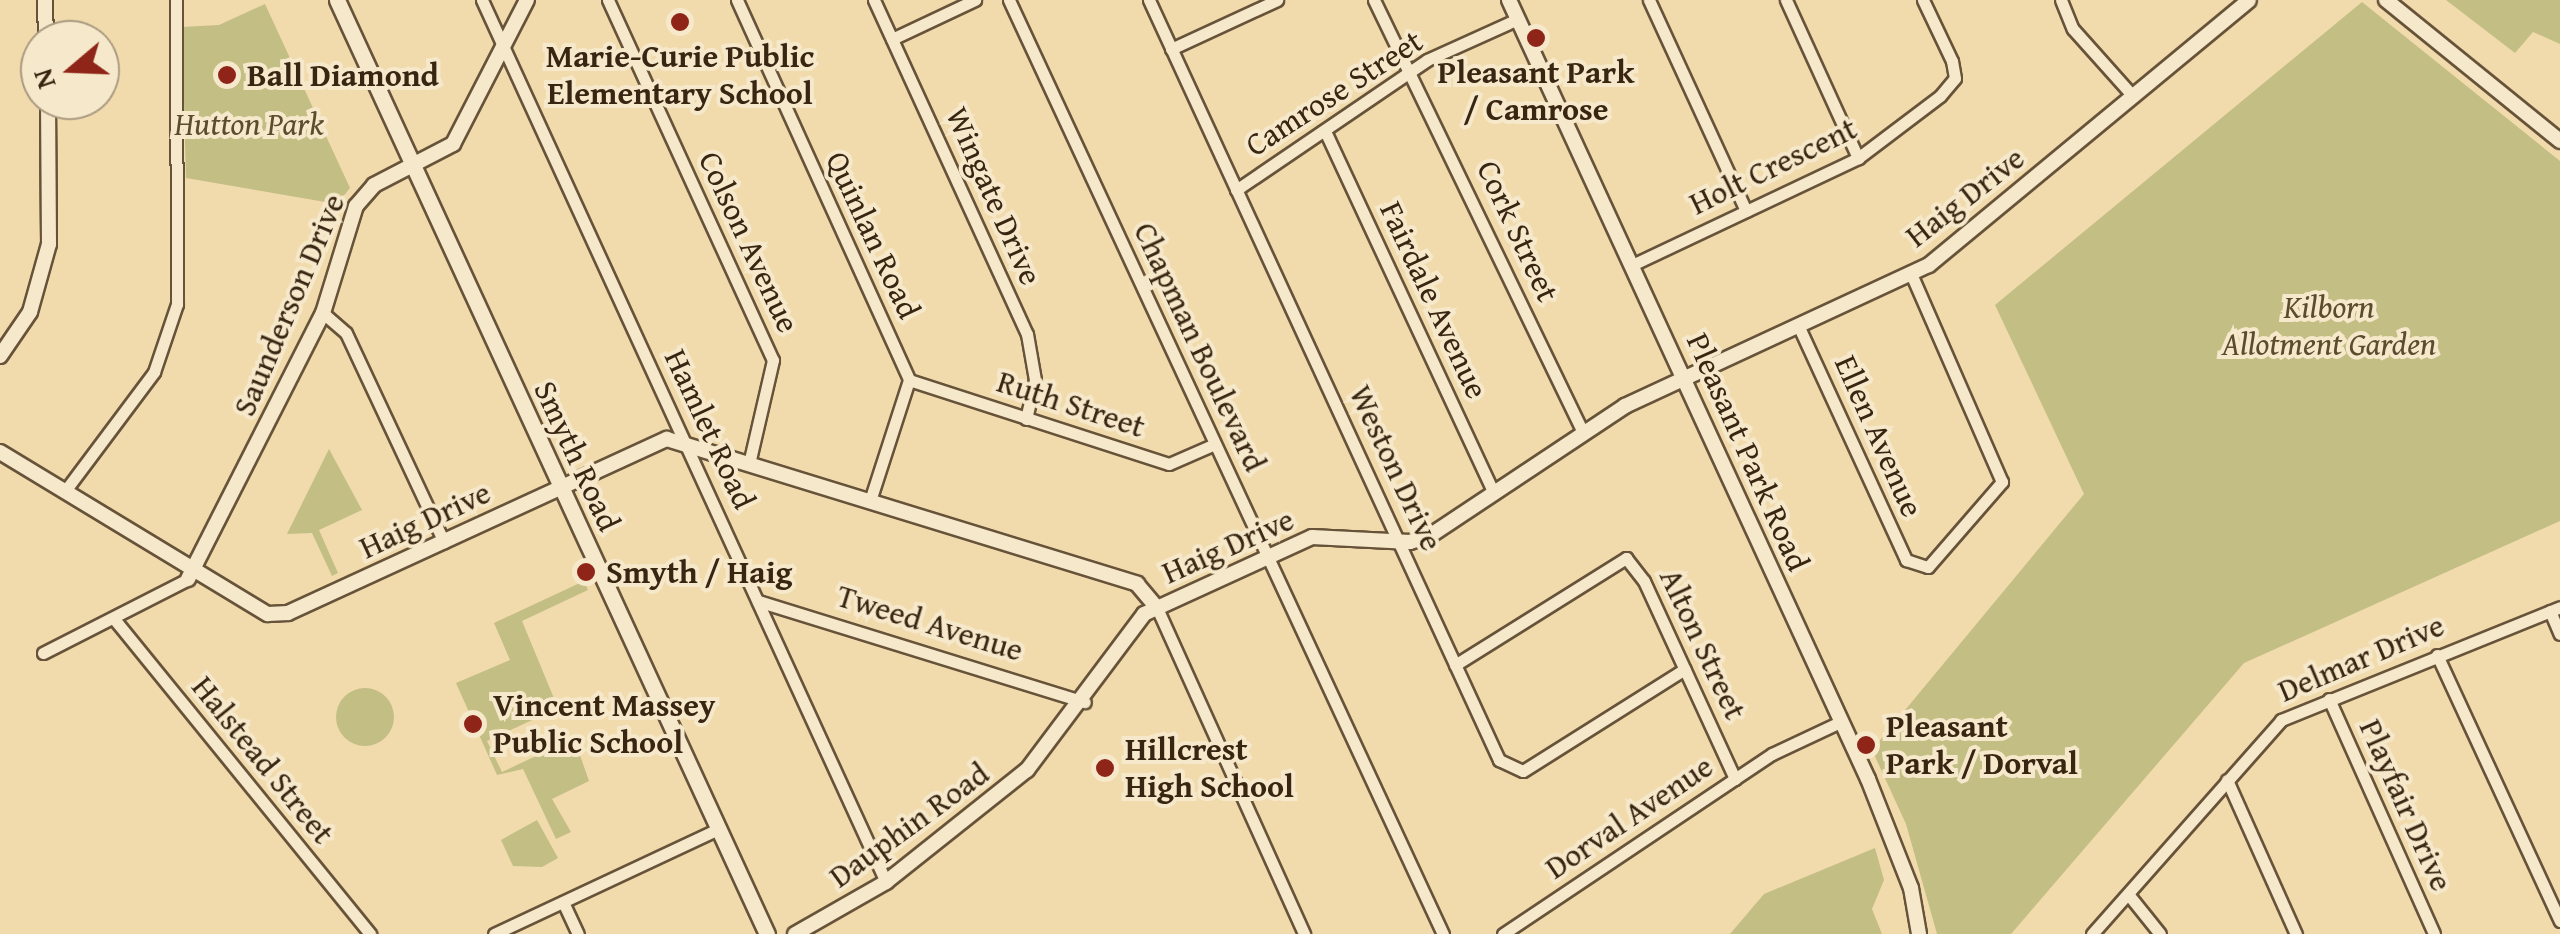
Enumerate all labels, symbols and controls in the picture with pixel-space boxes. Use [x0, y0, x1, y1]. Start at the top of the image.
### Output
marker: Marie-Curie Public Elementary School [669, 11, 691, 33]
north arrow [20, 20, 120, 120]
street label: Camrose Street [1238, 22, 1430, 164]
marker: Pleasant Park / Camrose [1525, 27, 1547, 49]
place label: Marie-Curie Public Elementary School [546, 38, 814, 113]
place label: Pleasant Park / Camrose [1438, 54, 1634, 129]
place label: Ball Diamond [247, 56, 439, 94]
text: N [21, 64, 65, 95]
marker: Ball Diamond [216, 64, 238, 86]
street label: Wingate Drive [938, 101, 1050, 291]
park label: Hutton Park [174, 105, 324, 143]
street label: Holt Crescent [1683, 109, 1863, 223]
street label: Haig Drive [1898, 139, 2032, 255]
street label: Colson Avenue [690, 145, 808, 339]
street label: Quinlan Road [818, 145, 928, 325]
street label: Cork Street [1469, 154, 1567, 308]
street label: Saunderson Drive [225, 188, 353, 422]
street label: Fairdale Avenue [1372, 195, 1496, 405]
street label: Chapman Boulevard [1126, 216, 1274, 478]
park label: Kilborn Allotment Garden [2222, 289, 2436, 364]
street label: Pleasant Park Road [1678, 327, 1818, 577]
street label: Hamlet Road [656, 343, 764, 515]
street label: Ellen Avenue [1826, 349, 1932, 523]
street label: Ruth Street [992, 362, 1150, 446]
street label: Smyth Road [526, 375, 628, 537]
street label: Weston Drive [1341, 379, 1451, 557]
street label: Haig Drive [353, 473, 497, 567]
street label: Haig Drive [1156, 500, 1300, 592]
place label: Smyth / Haig [606, 553, 792, 591]
marker: Smyth / Haig [575, 561, 597, 583]
street label: Alton Street [1651, 562, 1755, 726]
street label: Tweed Avenue [832, 576, 1028, 670]
street label: Delmar Drive [2272, 606, 2450, 710]
street label: Halstead Street [184, 668, 342, 852]
place label: Vincent Massey Public School [493, 687, 715, 762]
place label: Pleasant Park / Dorval [1886, 708, 2078, 783]
marker: Vincent Massey Public School [462, 713, 484, 735]
street label: Playfair Drive [2351, 713, 2461, 897]
place label: Hillcrest High School [1125, 731, 1294, 806]
marker: Pleasant Park / Dorval [1855, 734, 1877, 756]
street label: Dorval Avenue [1538, 747, 1720, 887]
street label: Dauphin Road [822, 754, 996, 896]
marker: Hillcrest High School [1094, 757, 1116, 779]

